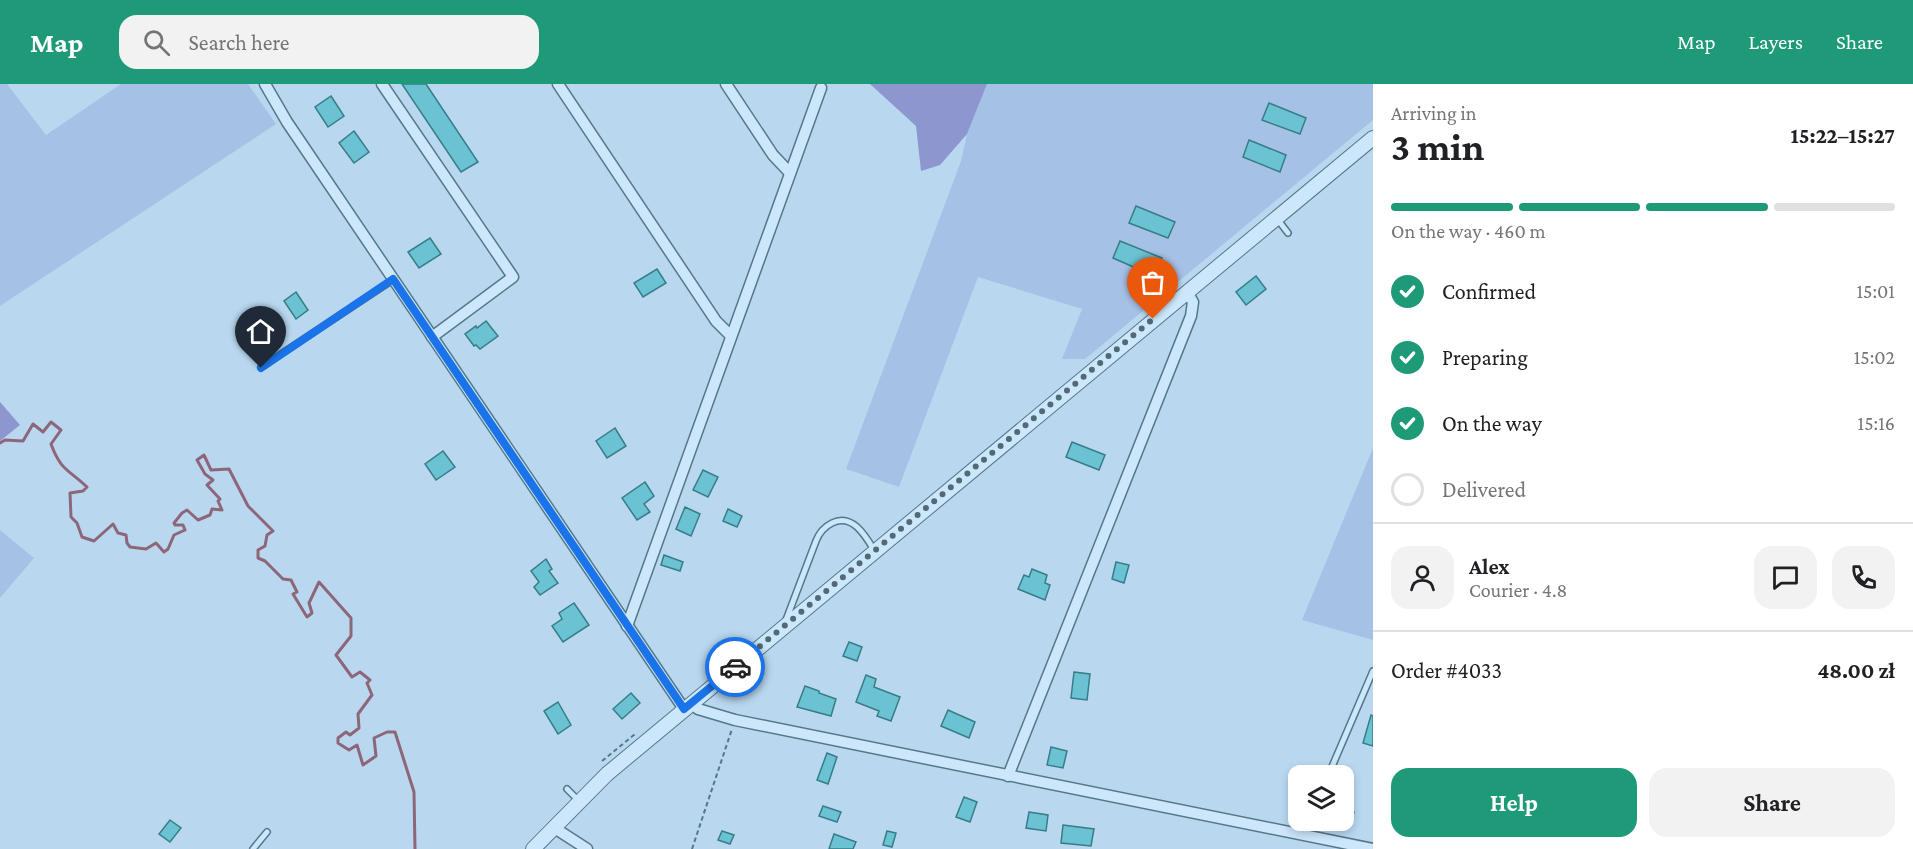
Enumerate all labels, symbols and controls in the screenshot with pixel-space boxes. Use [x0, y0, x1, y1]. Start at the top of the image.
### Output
search box [119, 15, 539, 69]
icon: search [140, 26, 173, 59]
text: Map [30, 27, 83, 58]
text: Search here [188, 30, 289, 55]
text: Map [1677, 30, 1716, 54]
text: Layers [1749, 30, 1803, 54]
text: Share [1836, 30, 1883, 54]
text: Arriving in [1391, 102, 1476, 124]
text: 15:22–15:27 [1791, 123, 1895, 148]
text: 3 min [1391, 125, 1484, 168]
text: On the way · 460 m [1391, 220, 1546, 242]
pin [1127, 257, 1178, 319]
icon: bag [1136, 266, 1169, 299]
icon: check [1391, 275, 1424, 308]
text: Confirmed [1442, 279, 1536, 304]
text: 15:01 [1856, 280, 1895, 302]
pin [235, 306, 286, 368]
icon: home [244, 315, 277, 348]
icon: check [1391, 341, 1424, 374]
text: Preparing [1442, 345, 1528, 370]
text: 15:02 [1854, 346, 1895, 368]
icon: check [1391, 407, 1424, 440]
text: On the way [1442, 411, 1542, 436]
text: 15:16 [1858, 412, 1895, 434]
text: Delivered [1442, 477, 1526, 502]
button: person [1391, 546, 1454, 609]
button: chat [1754, 546, 1817, 609]
button: phone [1832, 546, 1895, 609]
text: Alex [1469, 554, 1510, 579]
text: Courier · 4.8 [1469, 579, 1567, 601]
courier [705, 637, 765, 697]
icon: car [719, 651, 752, 684]
text: Order #4033 [1391, 658, 1502, 683]
text: 48.00 zł [1817, 658, 1895, 683]
map controls [1288, 765, 1354, 831]
button: layers [1288, 765, 1354, 831]
button: Help [1391, 768, 1637, 837]
button: Share [1649, 768, 1895, 837]

